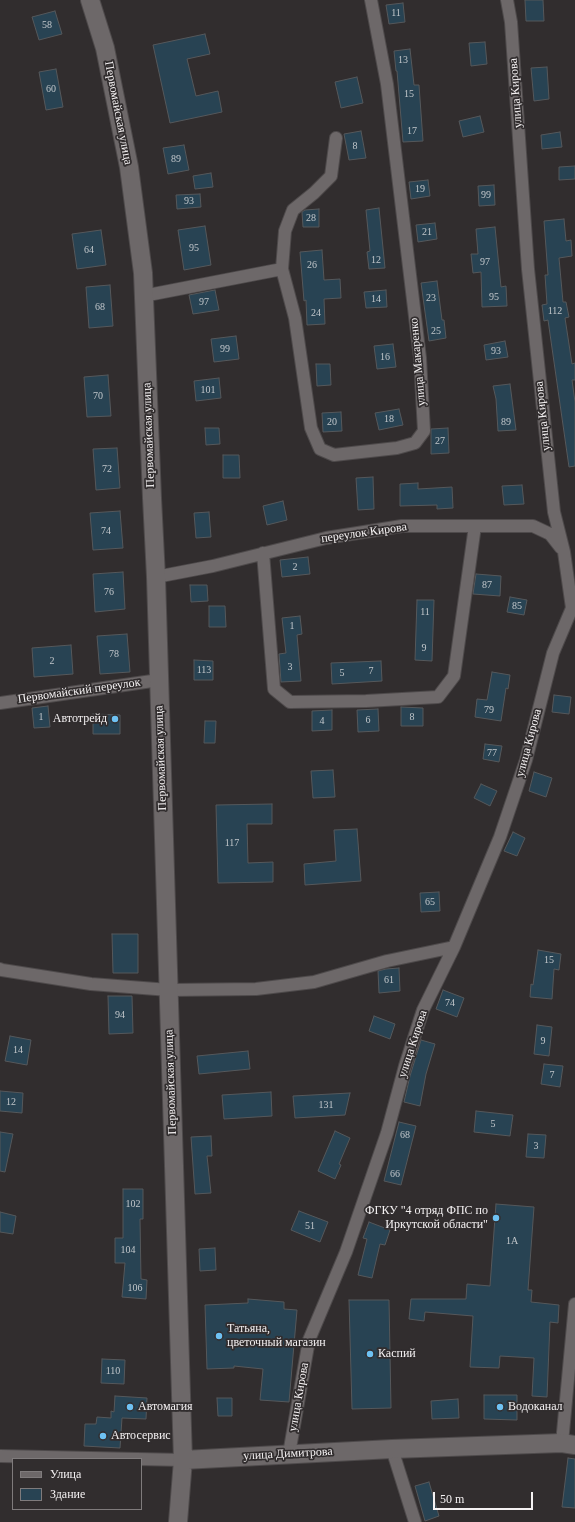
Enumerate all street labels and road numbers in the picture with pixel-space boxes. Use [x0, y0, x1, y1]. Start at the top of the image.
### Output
street label: улица Кирова [506, 58, 526, 128]
street label: Первомайская улица [101, 60, 135, 166]
street label: улица Макаренко [407, 317, 429, 407]
street label: улица Кирова [532, 380, 554, 452]
street label: Первомайская улица [140, 382, 158, 488]
street label: переулок Кирова [320, 520, 408, 546]
street label: Первомайский переулок [17, 675, 141, 707]
street label: Первомайская улица [152, 705, 170, 811]
street label: улица Кирова [513, 707, 545, 779]
street label: улица Кирова [395, 1009, 431, 1079]
street label: Первомайская улица [162, 1029, 180, 1135]
street label: улица Кирова [286, 1361, 312, 1433]
street label: улица Димитрова [243, 1444, 333, 1464]

